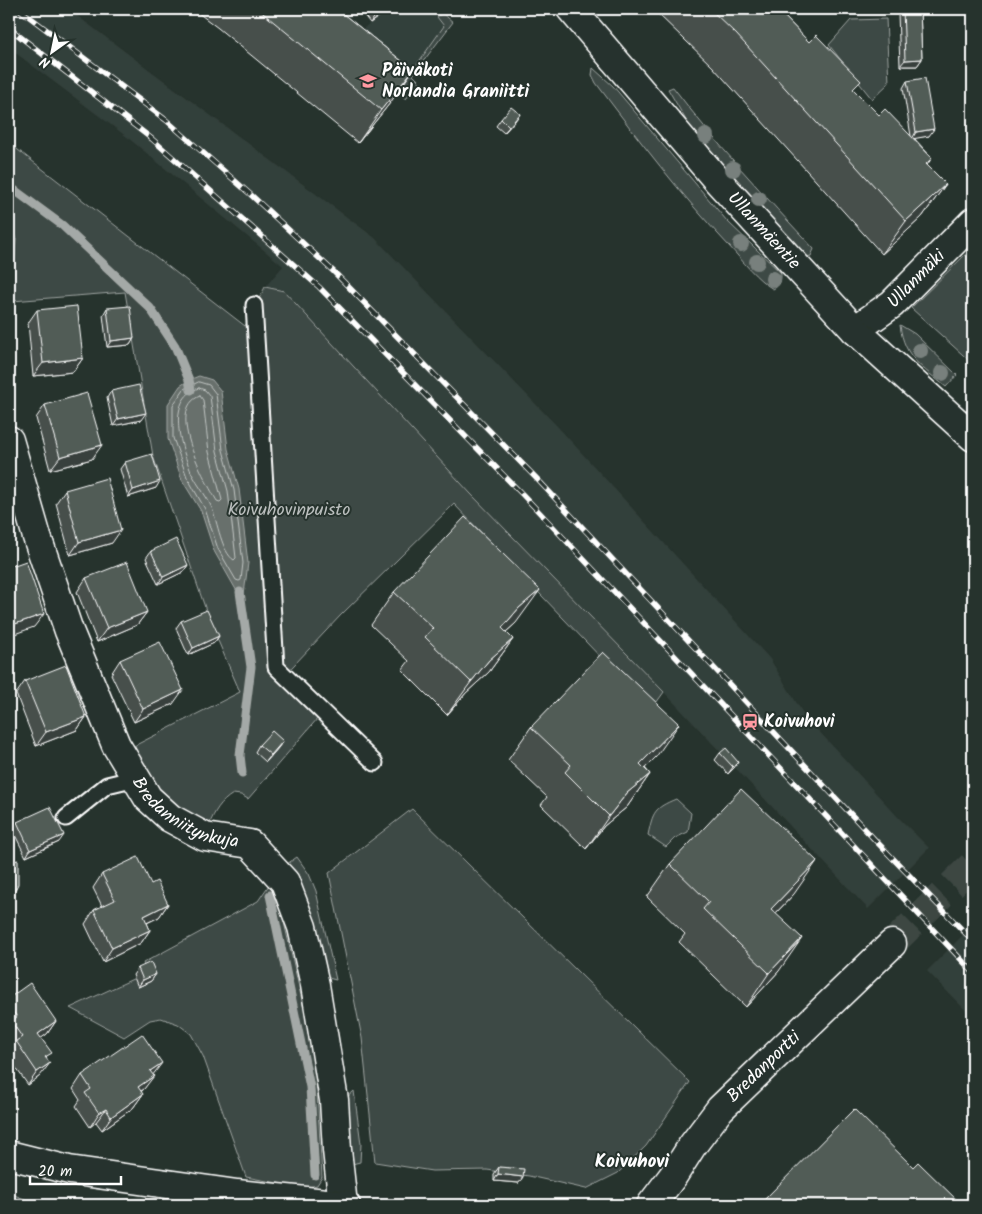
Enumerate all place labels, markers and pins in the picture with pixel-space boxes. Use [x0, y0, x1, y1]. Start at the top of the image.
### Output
place label: Päiväkoti Norlandia Graniitti [382, 57, 530, 107]
school or university icon: Päiväkoti Norlandia Graniitti [358, 71, 378, 91]
place label: Koivuhovi [764, 708, 835, 737]
station icon: Koivuhovi [740, 712, 760, 732]

